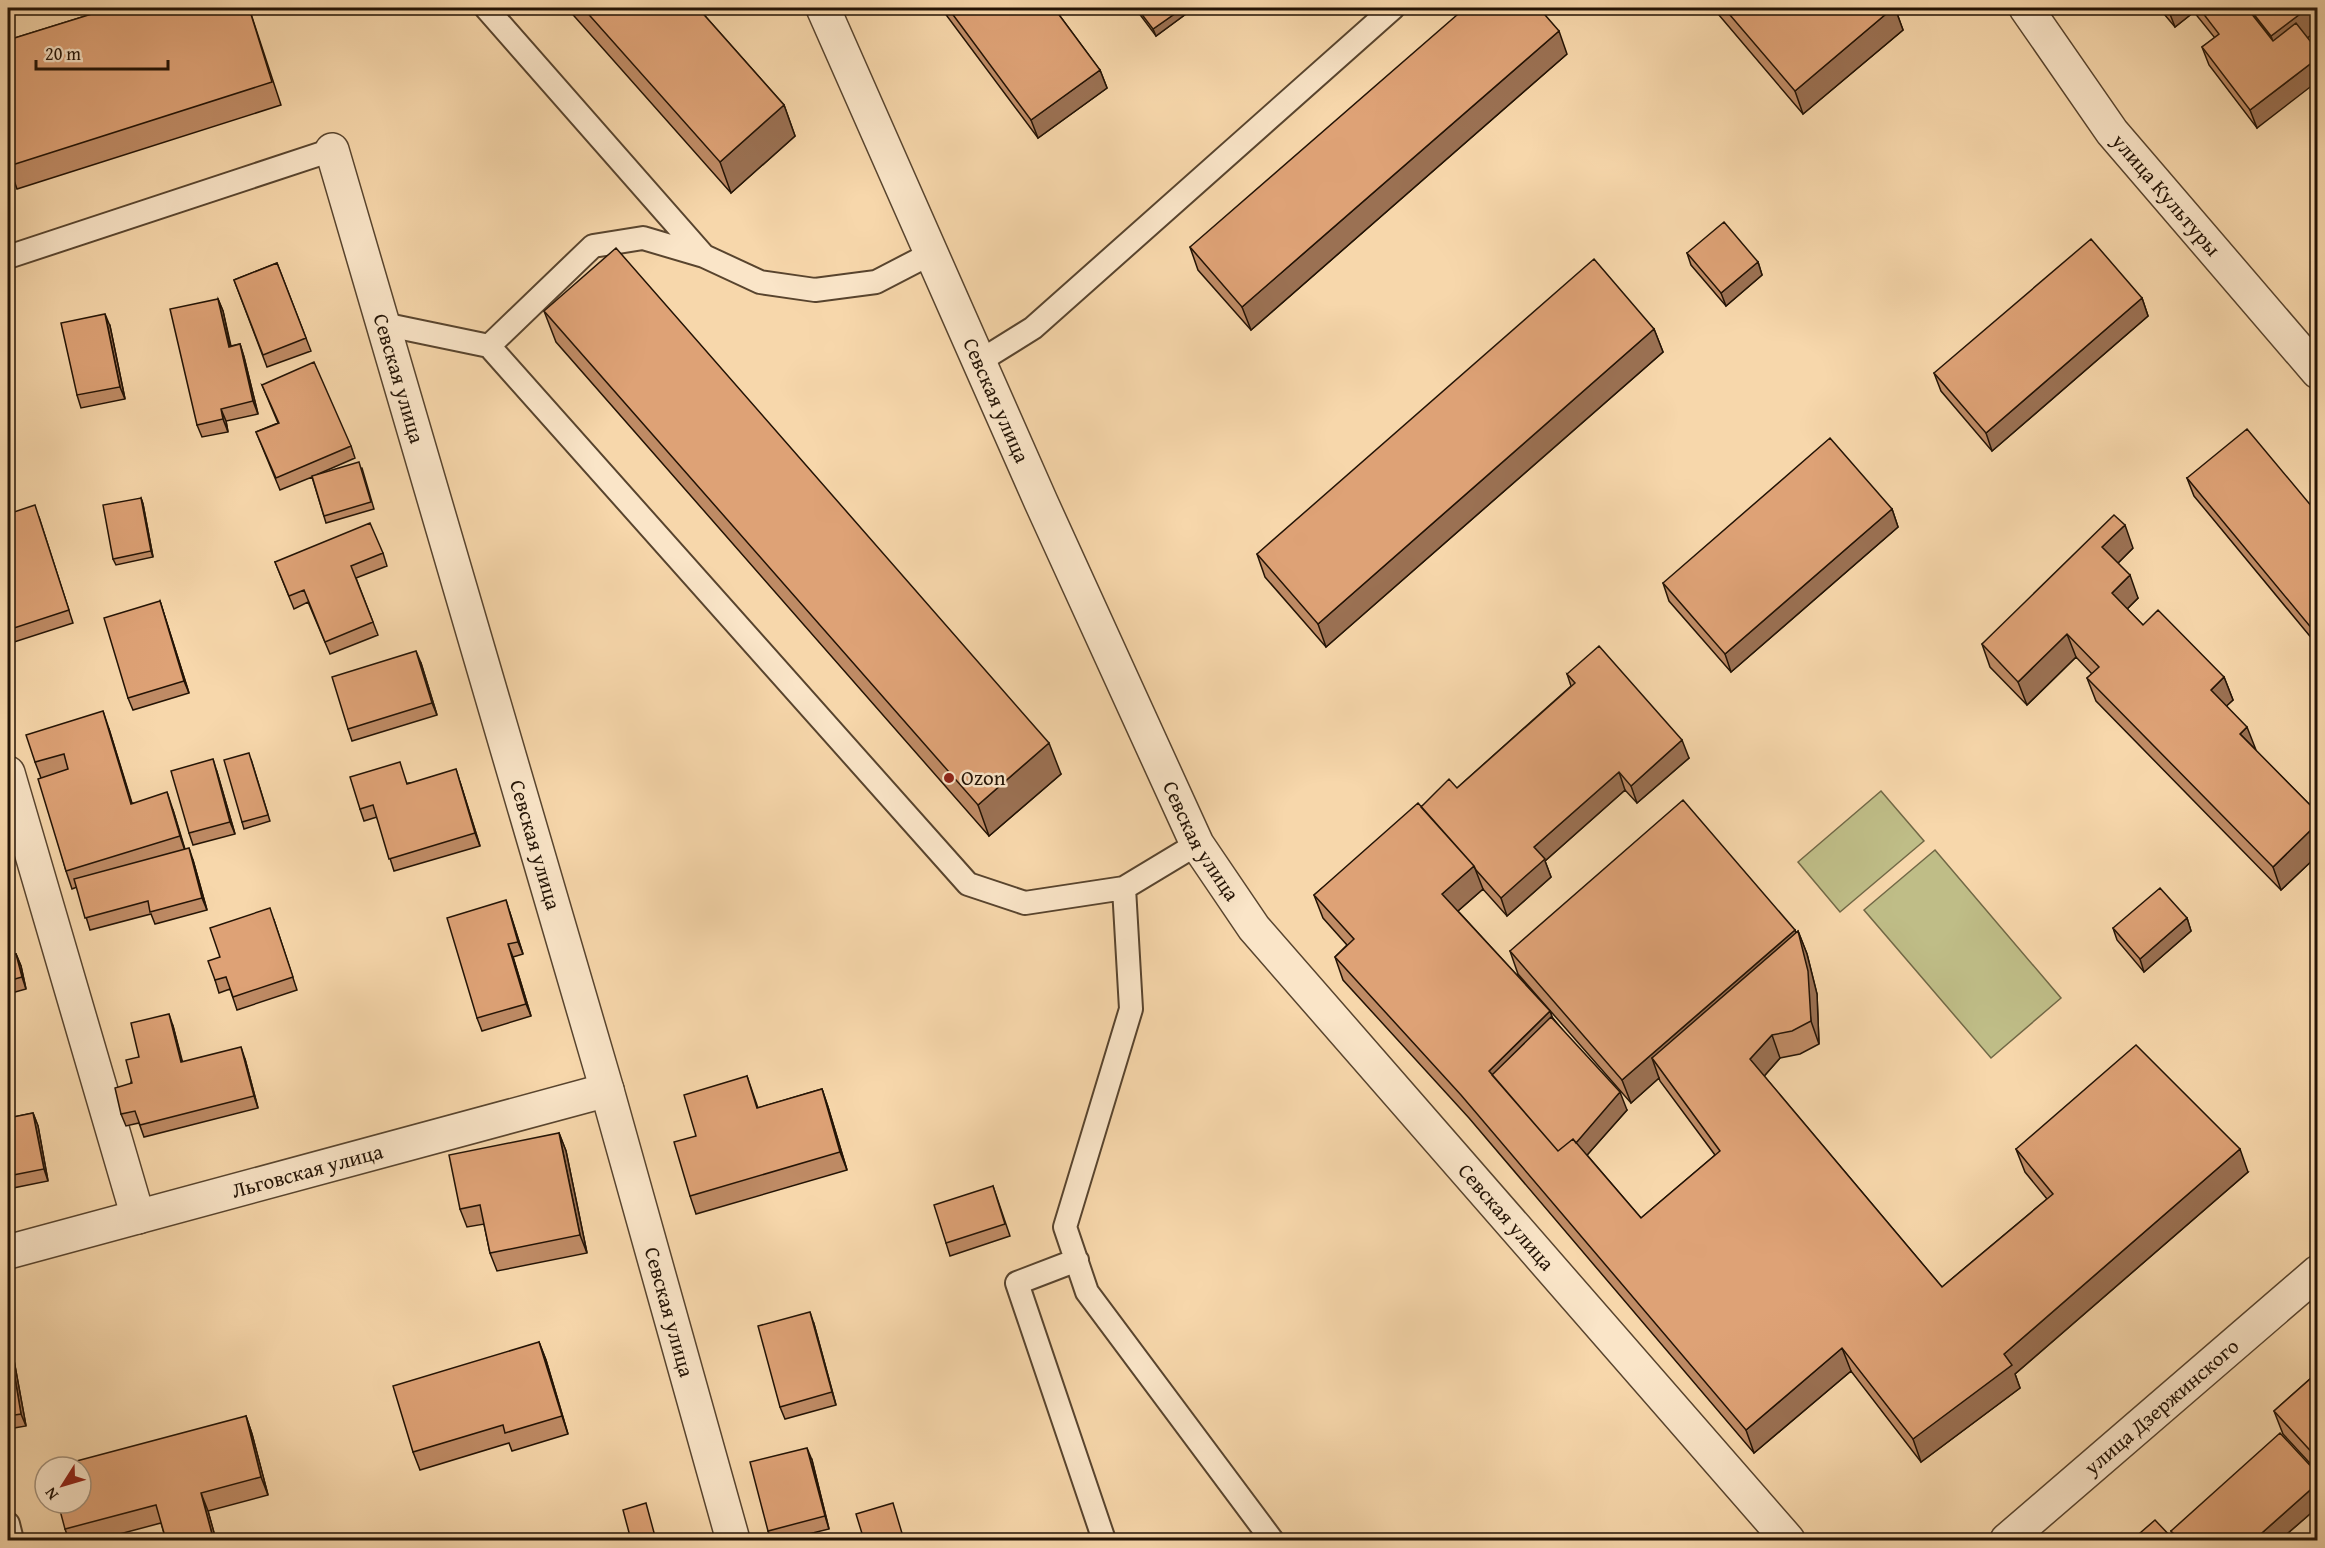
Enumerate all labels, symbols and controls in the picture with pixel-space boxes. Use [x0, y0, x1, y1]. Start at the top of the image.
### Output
scale bar [36, 33, 168, 71]
text: 20 m [45, 40, 81, 67]
street label: улица Культуры [2104, 126, 2228, 263]
street label: Севская улица [366, 310, 433, 447]
street label: Севская улица [955, 333, 1038, 468]
place label: Ozon [961, 762, 1006, 793]
marker: Ozon [942, 771, 956, 785]
street label: Севская улица [502, 776, 569, 913]
street label: Севская улица [1155, 776, 1247, 907]
street label: Льговская улица [228, 1135, 386, 1206]
street label: Севская улица [1451, 1156, 1562, 1277]
street label: Севская улица [637, 1243, 703, 1381]
street label: улица Дзержинского [2076, 1331, 2246, 1483]
north arrow [33, 1455, 93, 1515]
text: N [38, 1482, 64, 1506]

